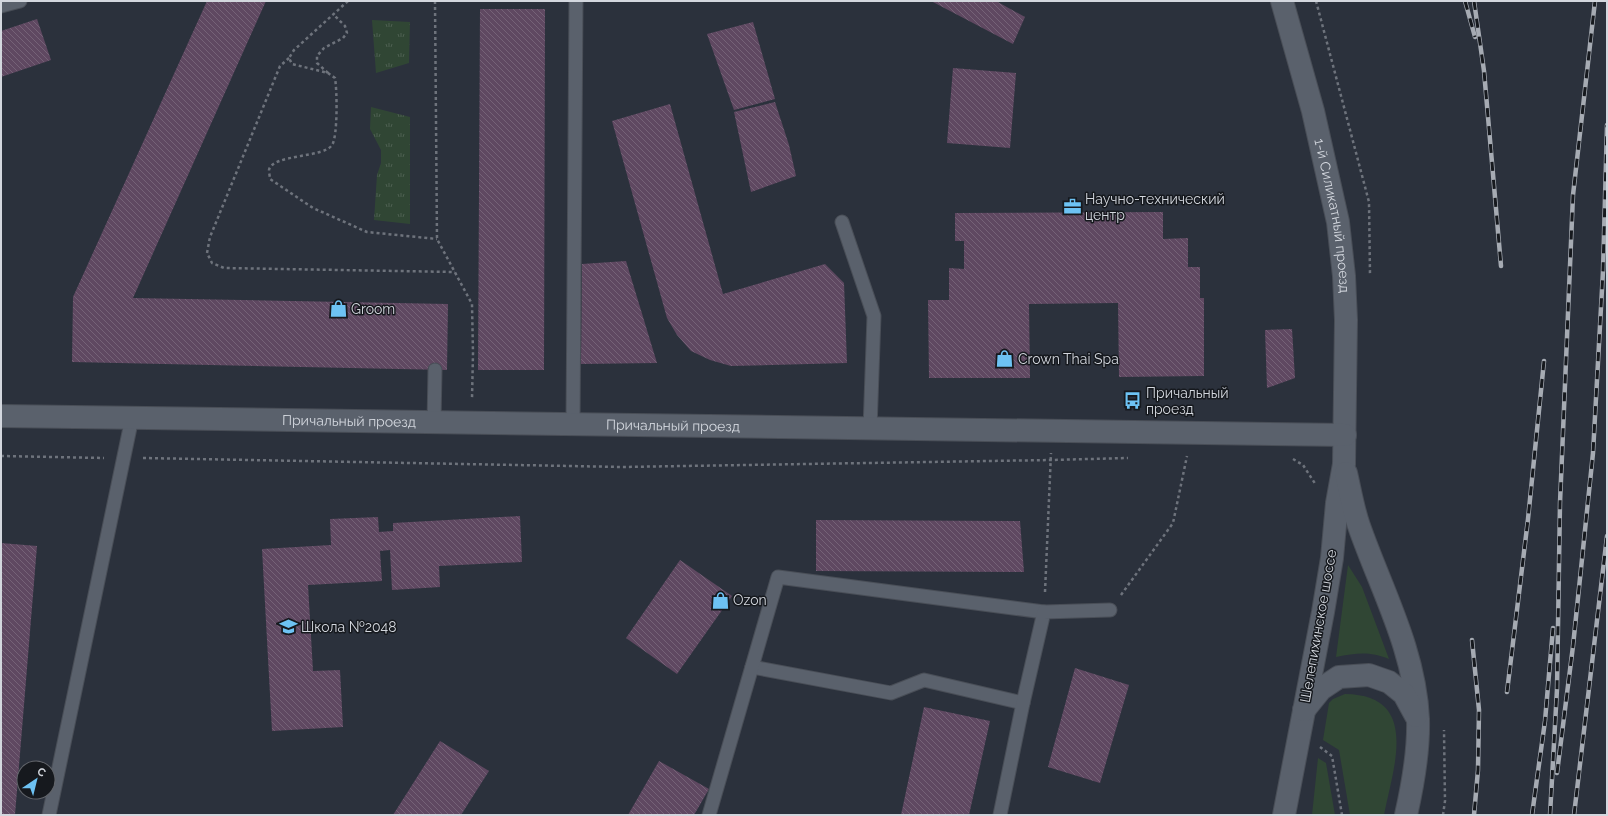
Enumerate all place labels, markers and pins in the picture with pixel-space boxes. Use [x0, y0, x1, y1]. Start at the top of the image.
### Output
place label: Научно-технический центр [1085, 191, 1225, 223]
office icon: Научно-технический центр [1062, 197, 1082, 217]
shop icon: Groom [328, 299, 348, 319]
place label: Groom [351, 301, 395, 317]
shop icon: Crown Thai Spa [995, 349, 1015, 369]
place label: Crown Thai Spa [1018, 351, 1119, 367]
place label: Причальный проезд [1146, 385, 1229, 417]
bus stop icon: Причальный проезд [1123, 391, 1143, 411]
shop icon: Ozon [710, 590, 730, 610]
place label: Ozon [733, 592, 767, 608]
school or university icon: Школа №2048 [278, 617, 298, 637]
place label: Школа №2048 [301, 619, 396, 635]

